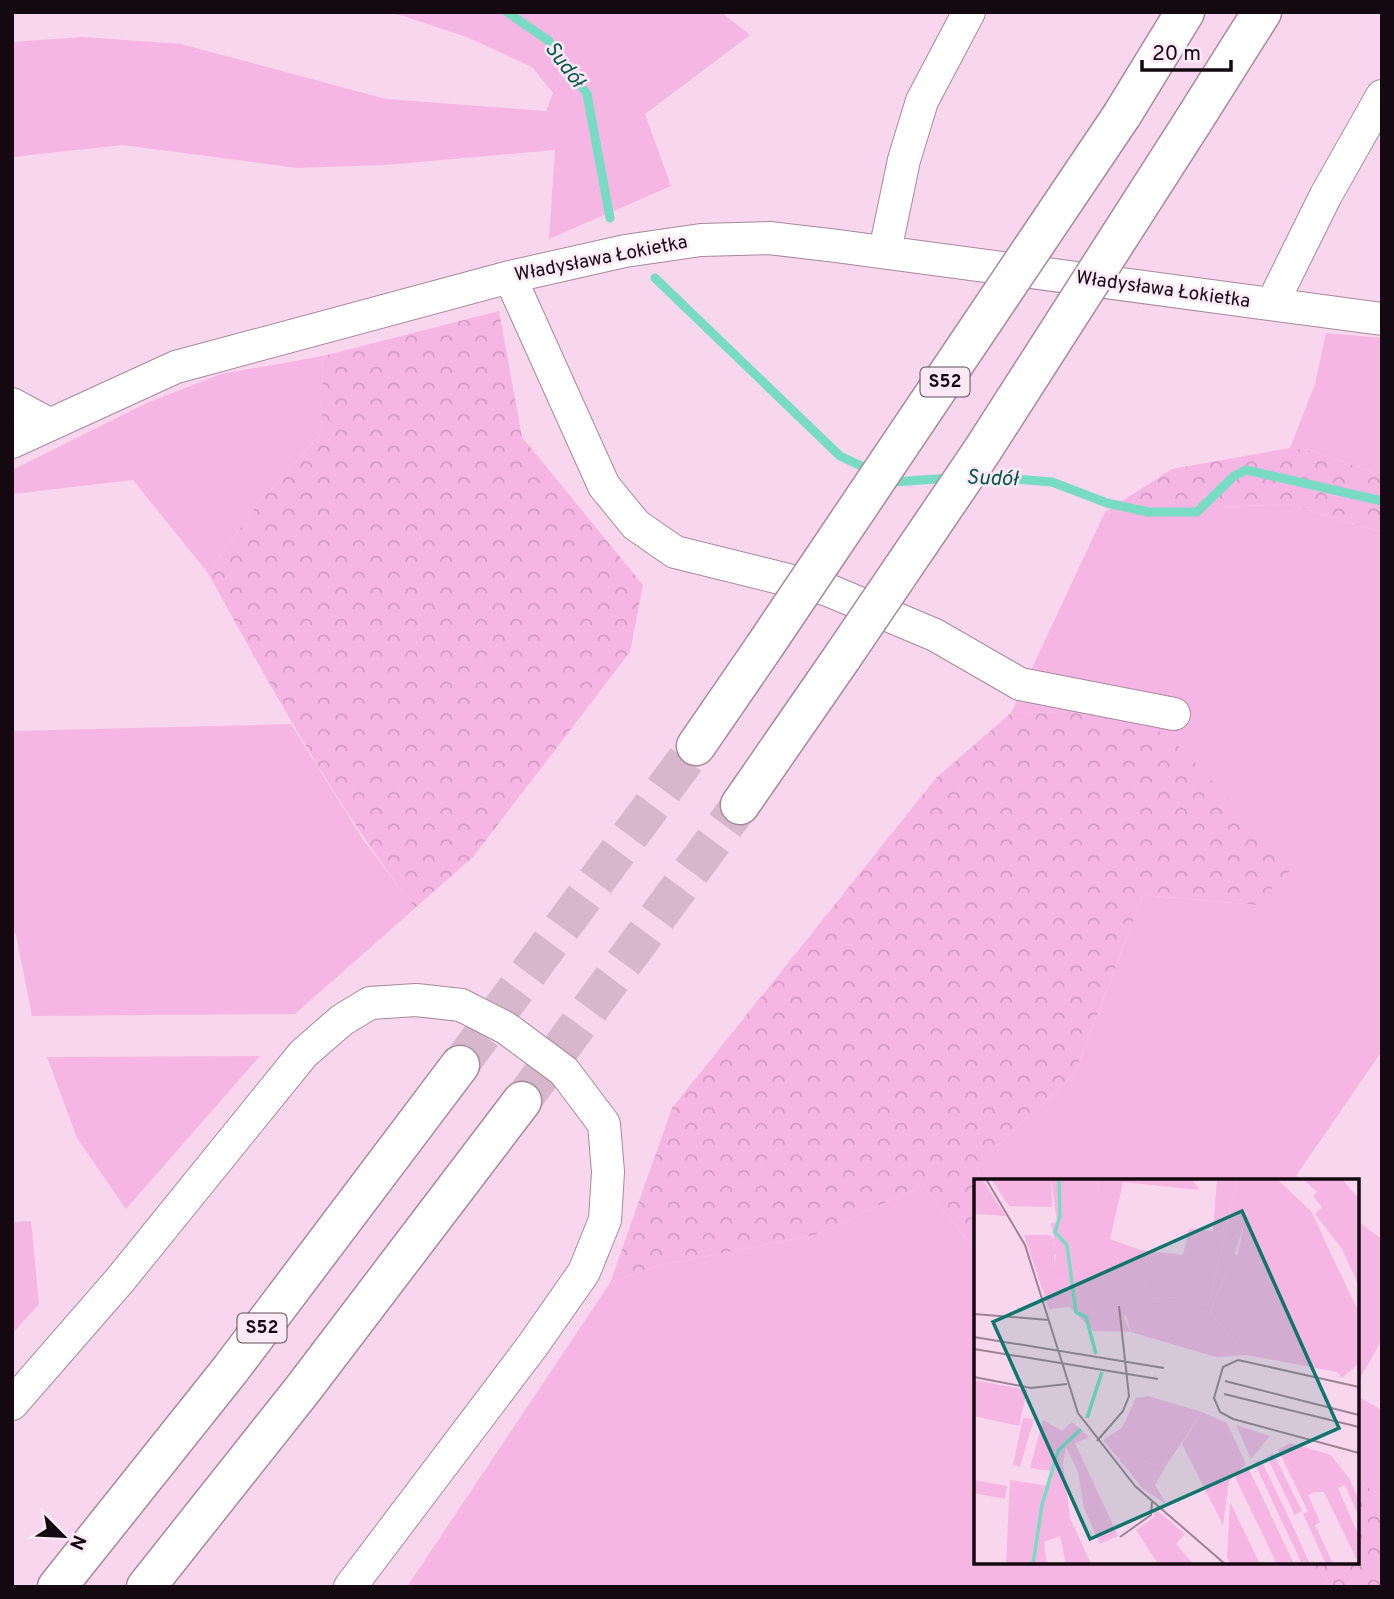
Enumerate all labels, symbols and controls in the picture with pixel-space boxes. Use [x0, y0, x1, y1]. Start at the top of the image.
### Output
scale bar [1142, 28, 1231, 72]
water label: Sudół [538, 36, 591, 95]
text: 20 m [1152, 41, 1201, 68]
street label: Władysława Łokietka [512, 230, 690, 288]
street label: Władysława Łokietka [1074, 266, 1252, 314]
road number: S52 [920, 368, 970, 396]
water label: Sudół [966, 465, 1020, 493]
inset map [974, 1179, 1359, 1564]
road number: S52 [238, 1314, 286, 1343]
north arrow [28, 1501, 98, 1571]
text: N [63, 1531, 90, 1553]

